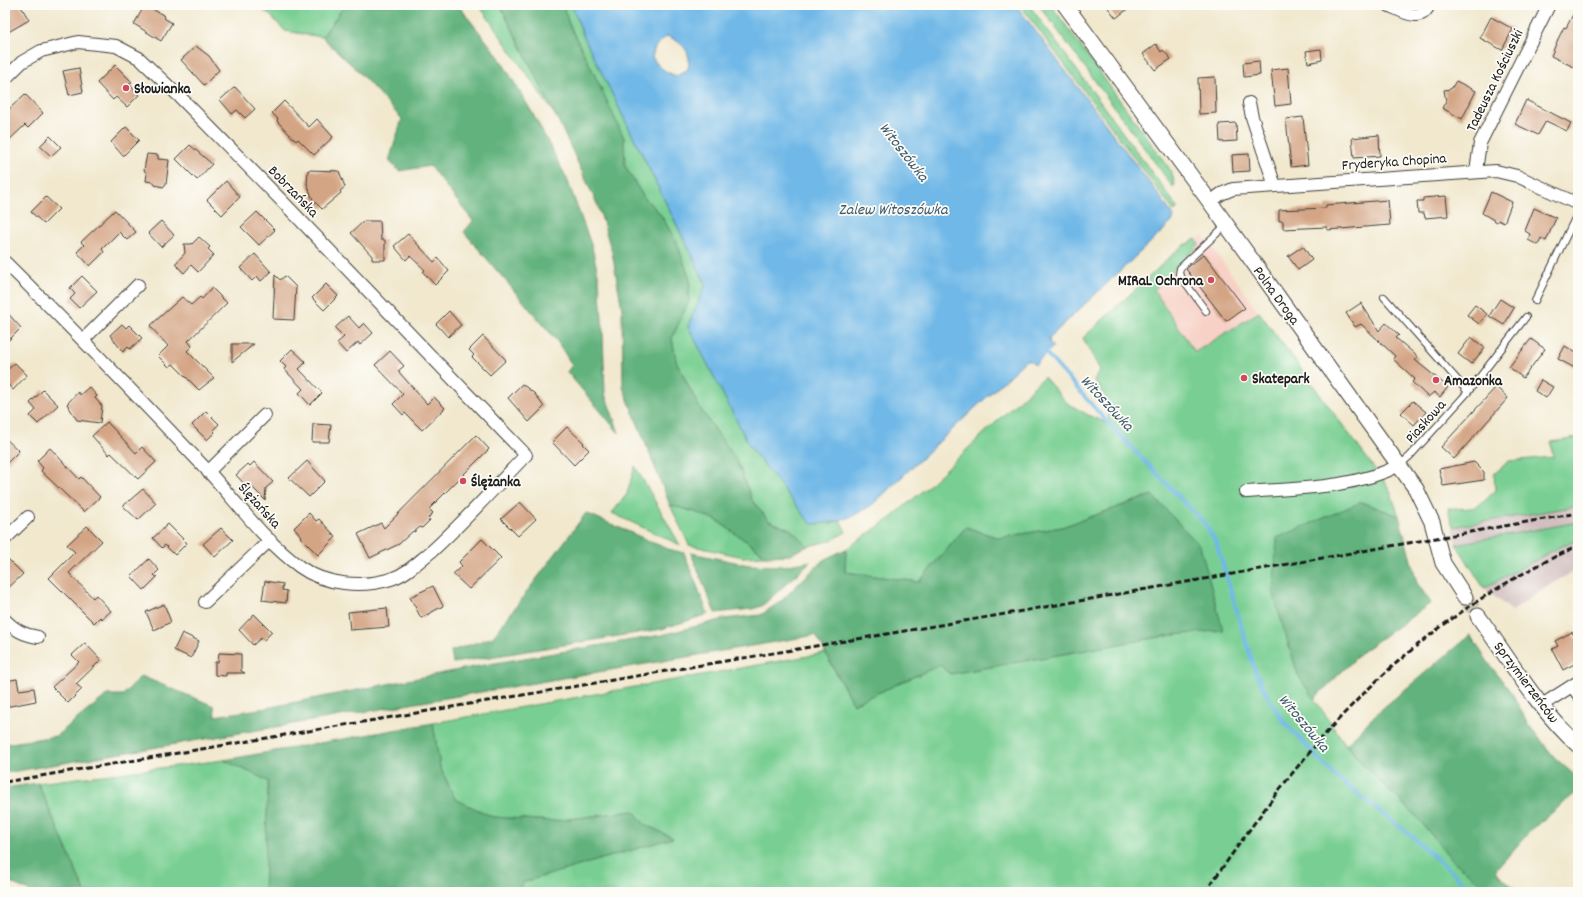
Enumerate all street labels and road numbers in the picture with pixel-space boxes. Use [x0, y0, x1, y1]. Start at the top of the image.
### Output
street label: Tadeusza Kościuszki [1461, 26, 1530, 136]
street label: Fryderyka Chopina [1341, 148, 1448, 178]
street label: Bobrzańska [262, 161, 324, 224]
street label: Polna Droga [1246, 262, 1305, 331]
street label: Piaskowa [1401, 395, 1453, 449]
street label: Ślężańska [232, 478, 286, 535]
street label: Sprzymierzeńców [1487, 638, 1564, 729]

